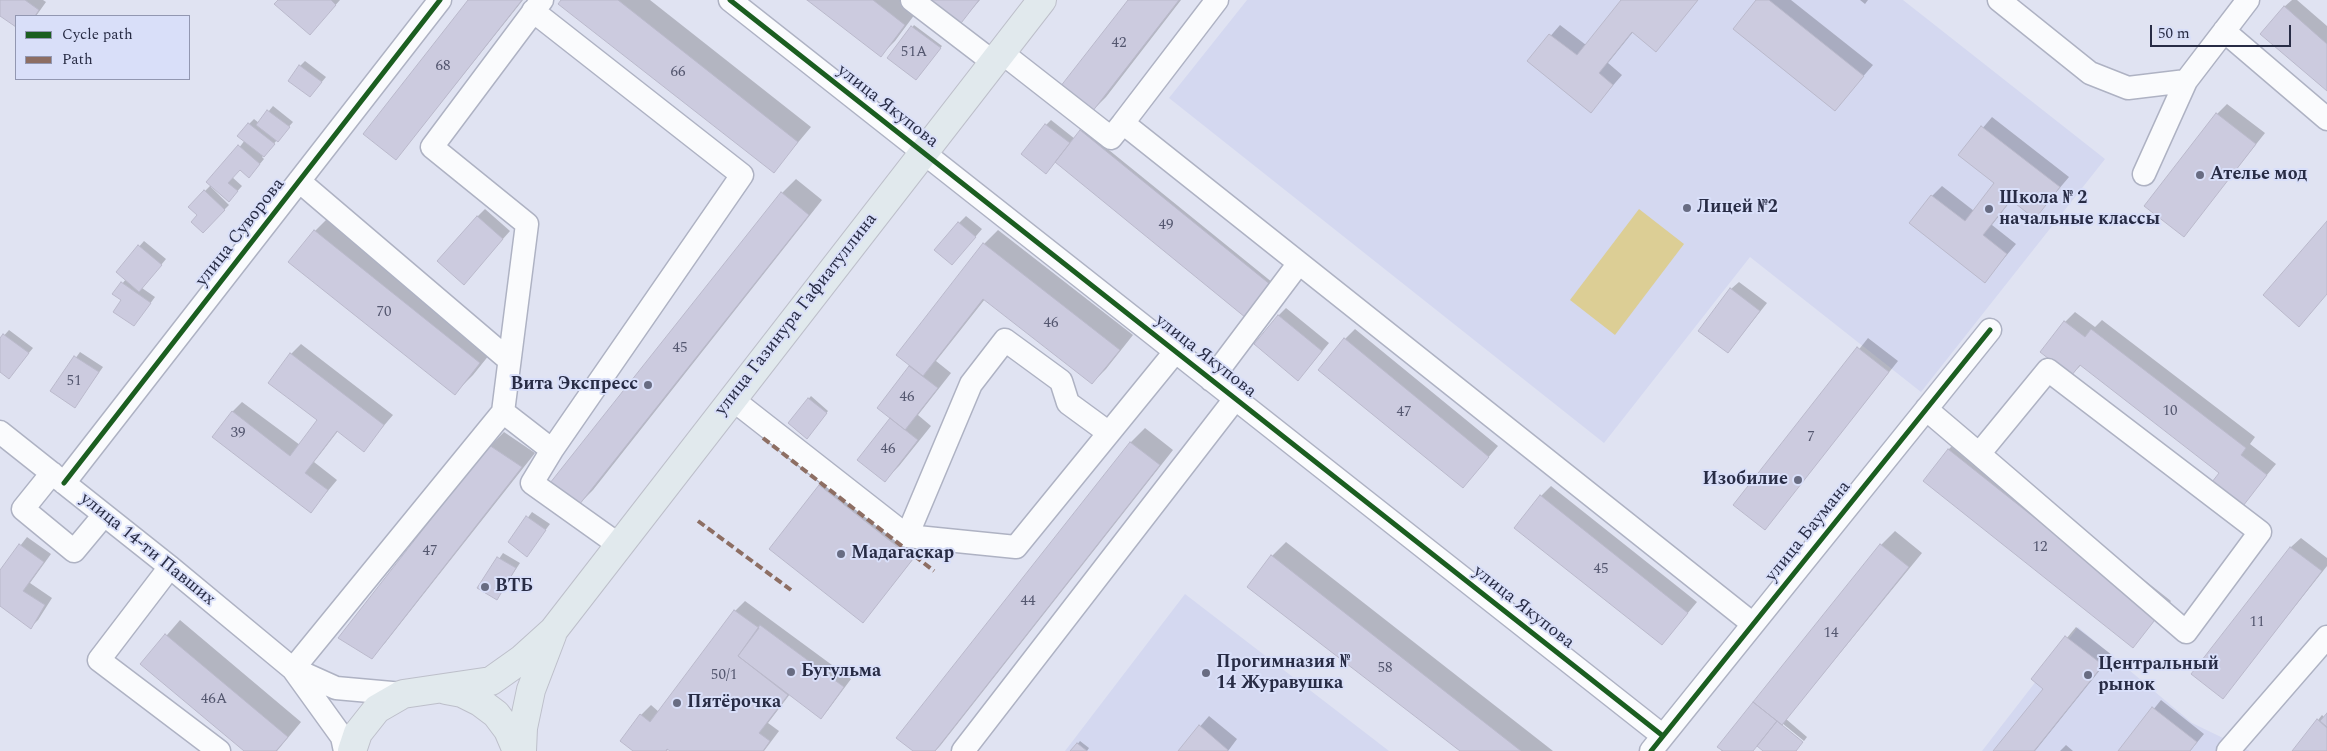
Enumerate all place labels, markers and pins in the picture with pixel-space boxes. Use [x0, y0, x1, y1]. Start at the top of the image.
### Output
place label: Ателье мод [2210, 164, 2307, 186]
marker: Ателье мод [2194, 169, 2206, 181]
place label: Школа № 2 начальные классы [1999, 188, 2160, 230]
place label: Лицей №2 [1697, 197, 1778, 219]
marker: Лицей №2 [1681, 202, 1693, 214]
marker: Школа № 2 начальные классы [1983, 203, 1995, 215]
place label: Вита Экспресс [511, 374, 638, 396]
marker: Вита Экспресс [642, 379, 654, 391]
place label: Изобилие [1703, 469, 1788, 491]
marker: Изобилие [1792, 474, 1804, 486]
place label: Мадагаскар [851, 543, 954, 565]
marker: Мадагаскар [835, 548, 847, 560]
place label: ВТБ [495, 576, 533, 598]
marker: ВТБ [479, 581, 491, 593]
place label: Прогимназия № 14 Журавушка [1216, 652, 1350, 694]
place label: Центральный рынок [2098, 654, 2219, 696]
place label: Бугульма [801, 661, 881, 683]
marker: Бугульма [785, 666, 797, 678]
marker: Прогимназия № 14 Журавушка [1200, 667, 1212, 679]
marker: Центральный рынок [2082, 669, 2094, 681]
place label: Пятёрочка [687, 692, 781, 714]
marker: Пятёрочка [671, 697, 683, 709]

